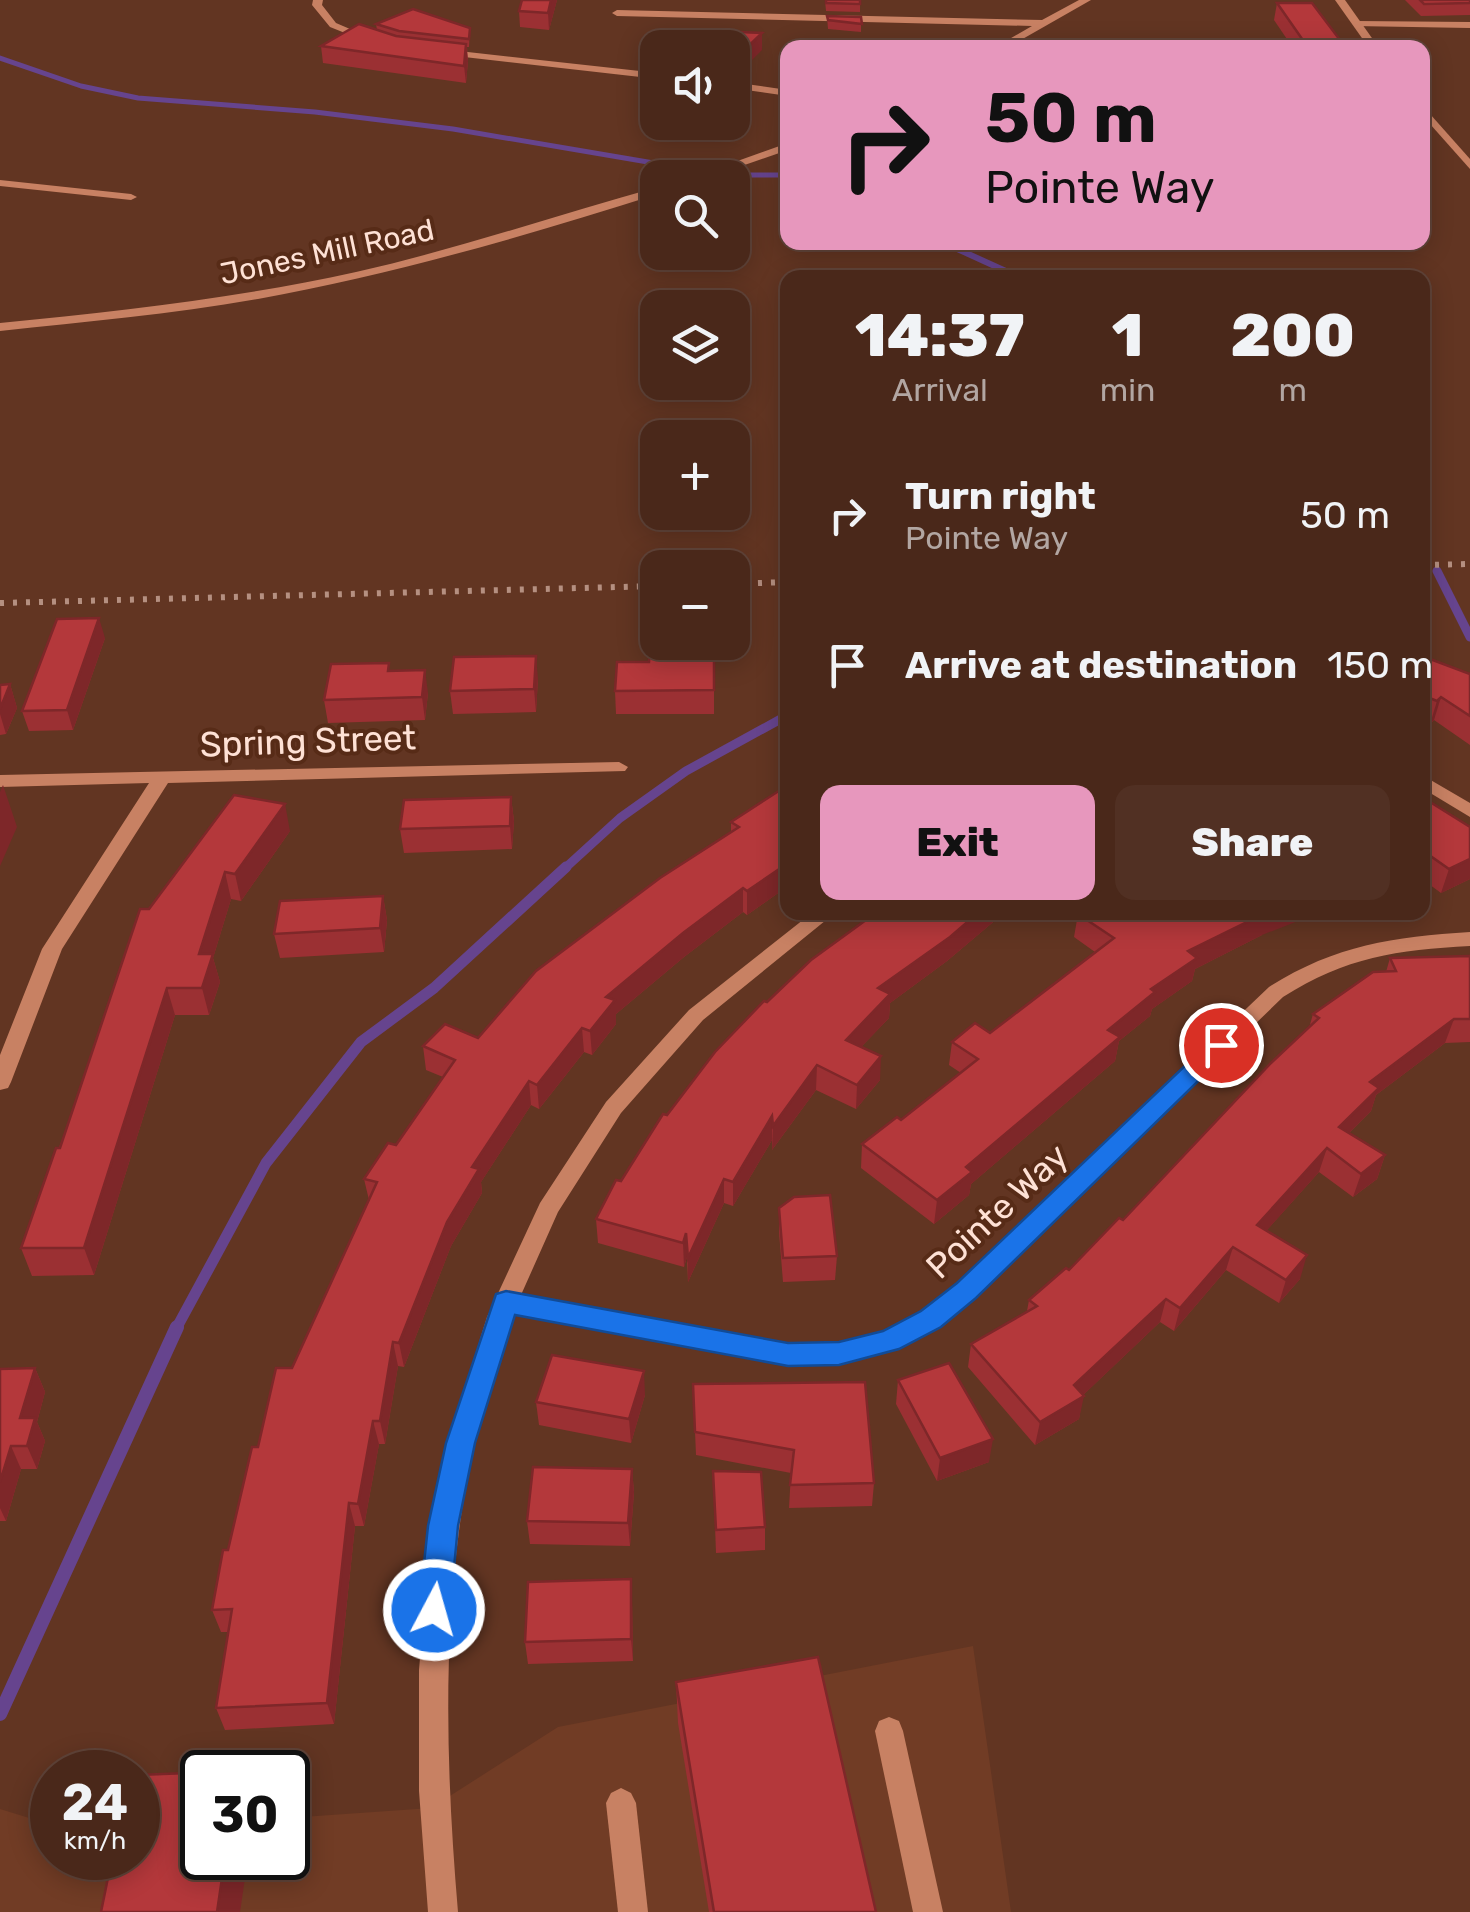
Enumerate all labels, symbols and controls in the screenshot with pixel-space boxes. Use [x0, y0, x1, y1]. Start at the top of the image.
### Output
map controls [640, 30, 750, 660]
button: sound [640, 30, 750, 140]
text: 50 m [985, 77, 1157, 160]
icon: right [820, 80, 950, 210]
button: search [640, 160, 750, 270]
text: Pointe Way [985, 161, 1215, 214]
street label: Jones Mill Road [217, 212, 437, 292]
button: layers [640, 290, 750, 400]
text: 14:37 [855, 300, 1025, 371]
text: 1 [1112, 300, 1143, 371]
text: 200 [1230, 300, 1355, 371]
text: Arrival [892, 371, 988, 409]
text: min [1100, 371, 1155, 409]
text: m [1278, 371, 1307, 409]
button: + [640, 420, 750, 530]
text: Turn right [905, 473, 1096, 519]
icon: right [820, 488, 875, 543]
text: 50 m [1300, 492, 1390, 538]
text: Pointe Way [905, 519, 1068, 557]
button: − [640, 550, 750, 660]
icon: arrive [820, 638, 875, 693]
text: Arrive at destination [905, 642, 1297, 688]
text: 150 m [1327, 642, 1433, 688]
street label: Spring Street [199, 716, 417, 766]
button: Exit [820, 785, 1095, 900]
button: Share [1115, 785, 1390, 900]
pin [1179, 1003, 1264, 1088]
icon: arrive [1194, 1018, 1249, 1073]
street label: Pointe Way [917, 1135, 1077, 1287]
position arrow [382, 1558, 486, 1662]
speed limit sign: 30 [180, 1750, 310, 1880]
text: 24 [62, 1773, 128, 1833]
text: km/h [64, 1826, 126, 1855]

